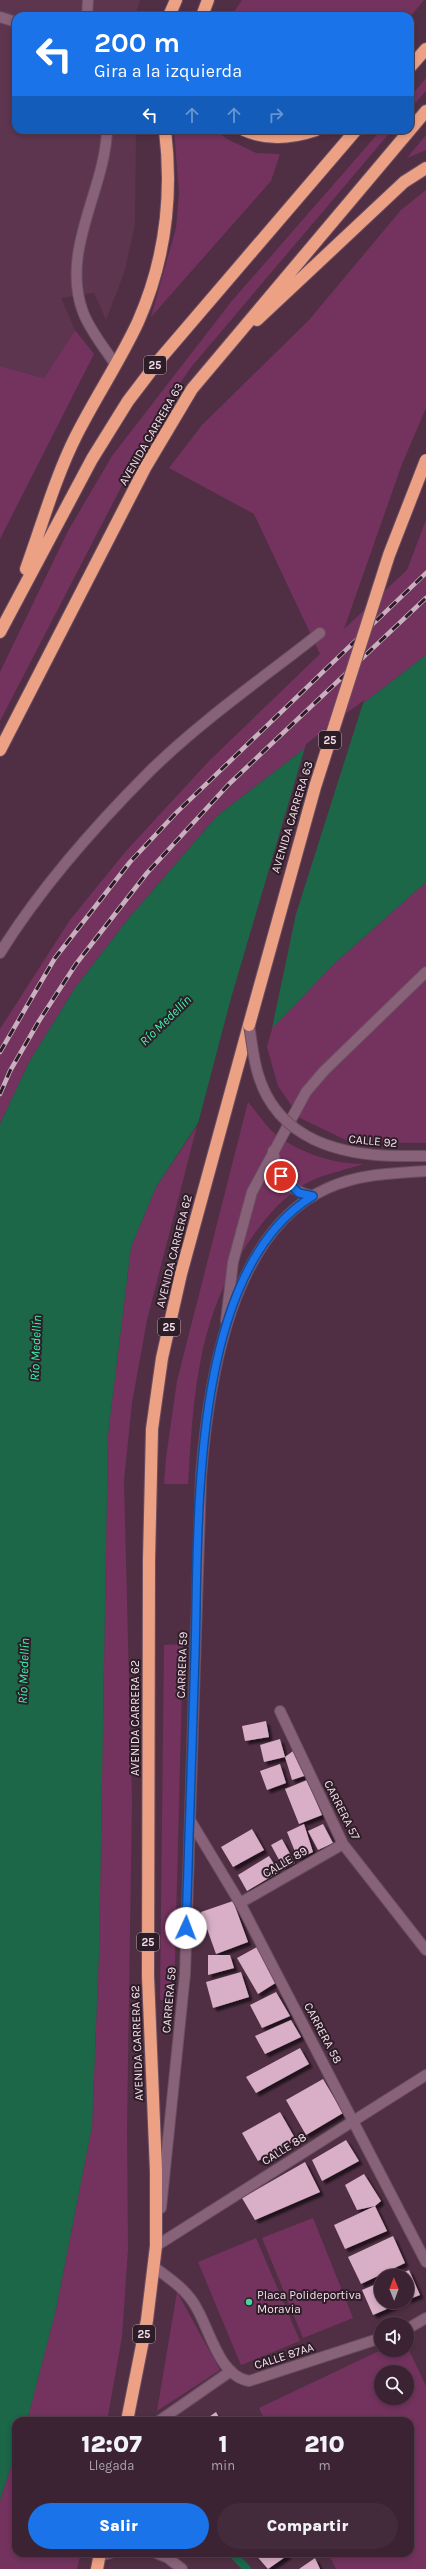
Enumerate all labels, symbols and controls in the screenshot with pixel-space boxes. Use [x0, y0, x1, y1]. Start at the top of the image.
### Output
text: 200 m [94, 26, 180, 59]
icon: left [28, 28, 80, 80]
text: Gira a la izquierda [94, 60, 242, 82]
icon: left [139, 104, 161, 126]
icon: ahead [181, 104, 203, 126]
icon: ahead [223, 104, 245, 126]
icon: right [265, 104, 287, 126]
road number: 25 [144, 356, 166, 374]
street label: AVENIDA CARRERA 63 [116, 380, 186, 488]
road number: 25 [319, 731, 341, 749]
street label: AVENIDA CARRERA 63 [268, 759, 316, 875]
water label: Río Medellín [136, 992, 194, 1049]
street label: CALLE 92 [348, 1132, 398, 1150]
pin [264, 1159, 298, 1193]
icon: arrive [270, 1165, 292, 1187]
street label: AVENIDA CARRERA 62 [153, 1193, 195, 1309]
water label: Río Medellín [27, 1315, 44, 1381]
road number: 25 [158, 1318, 180, 1336]
street label: CARRERA 59 [174, 1631, 190, 1698]
water label: Río Medellín [15, 1638, 32, 1704]
street label: AVENIDA CARRERA 62 [128, 1660, 142, 1776]
street label: CARRERA 57 [321, 1778, 363, 1843]
street label: CALLE 89 [260, 1844, 310, 1880]
position arrow [165, 1907, 207, 1949]
road number: 25 [137, 1933, 159, 1951]
street label: CARRERA 59 [159, 1966, 179, 2034]
street label: AVENIDA CARRERA 62 [128, 1985, 146, 2101]
street label: CARRERA 58 [301, 2000, 345, 2066]
street label: CALLE 88 [259, 2130, 309, 2168]
north arrow [374, 2269, 414, 2309]
map controls [374, 2269, 414, 2405]
place label: Placa Polideportiva Moravia [257, 2288, 361, 2316]
marker: Placa Polideportiva Moravia [244, 2297, 254, 2307]
button: sound [374, 2317, 414, 2357]
road number: 25 [133, 2325, 155, 2343]
street label: CALLE 87AA [252, 2340, 316, 2372]
button: search [374, 2365, 414, 2405]
text: 12:07 [81, 2430, 142, 2458]
text: 1 [218, 2430, 228, 2458]
text: 210 [304, 2430, 345, 2458]
text: Llegada [89, 2458, 134, 2473]
text: min [211, 2458, 235, 2473]
text: m [318, 2458, 331, 2473]
button: Salir [28, 2503, 209, 2549]
button: Compartir [217, 2503, 398, 2549]

